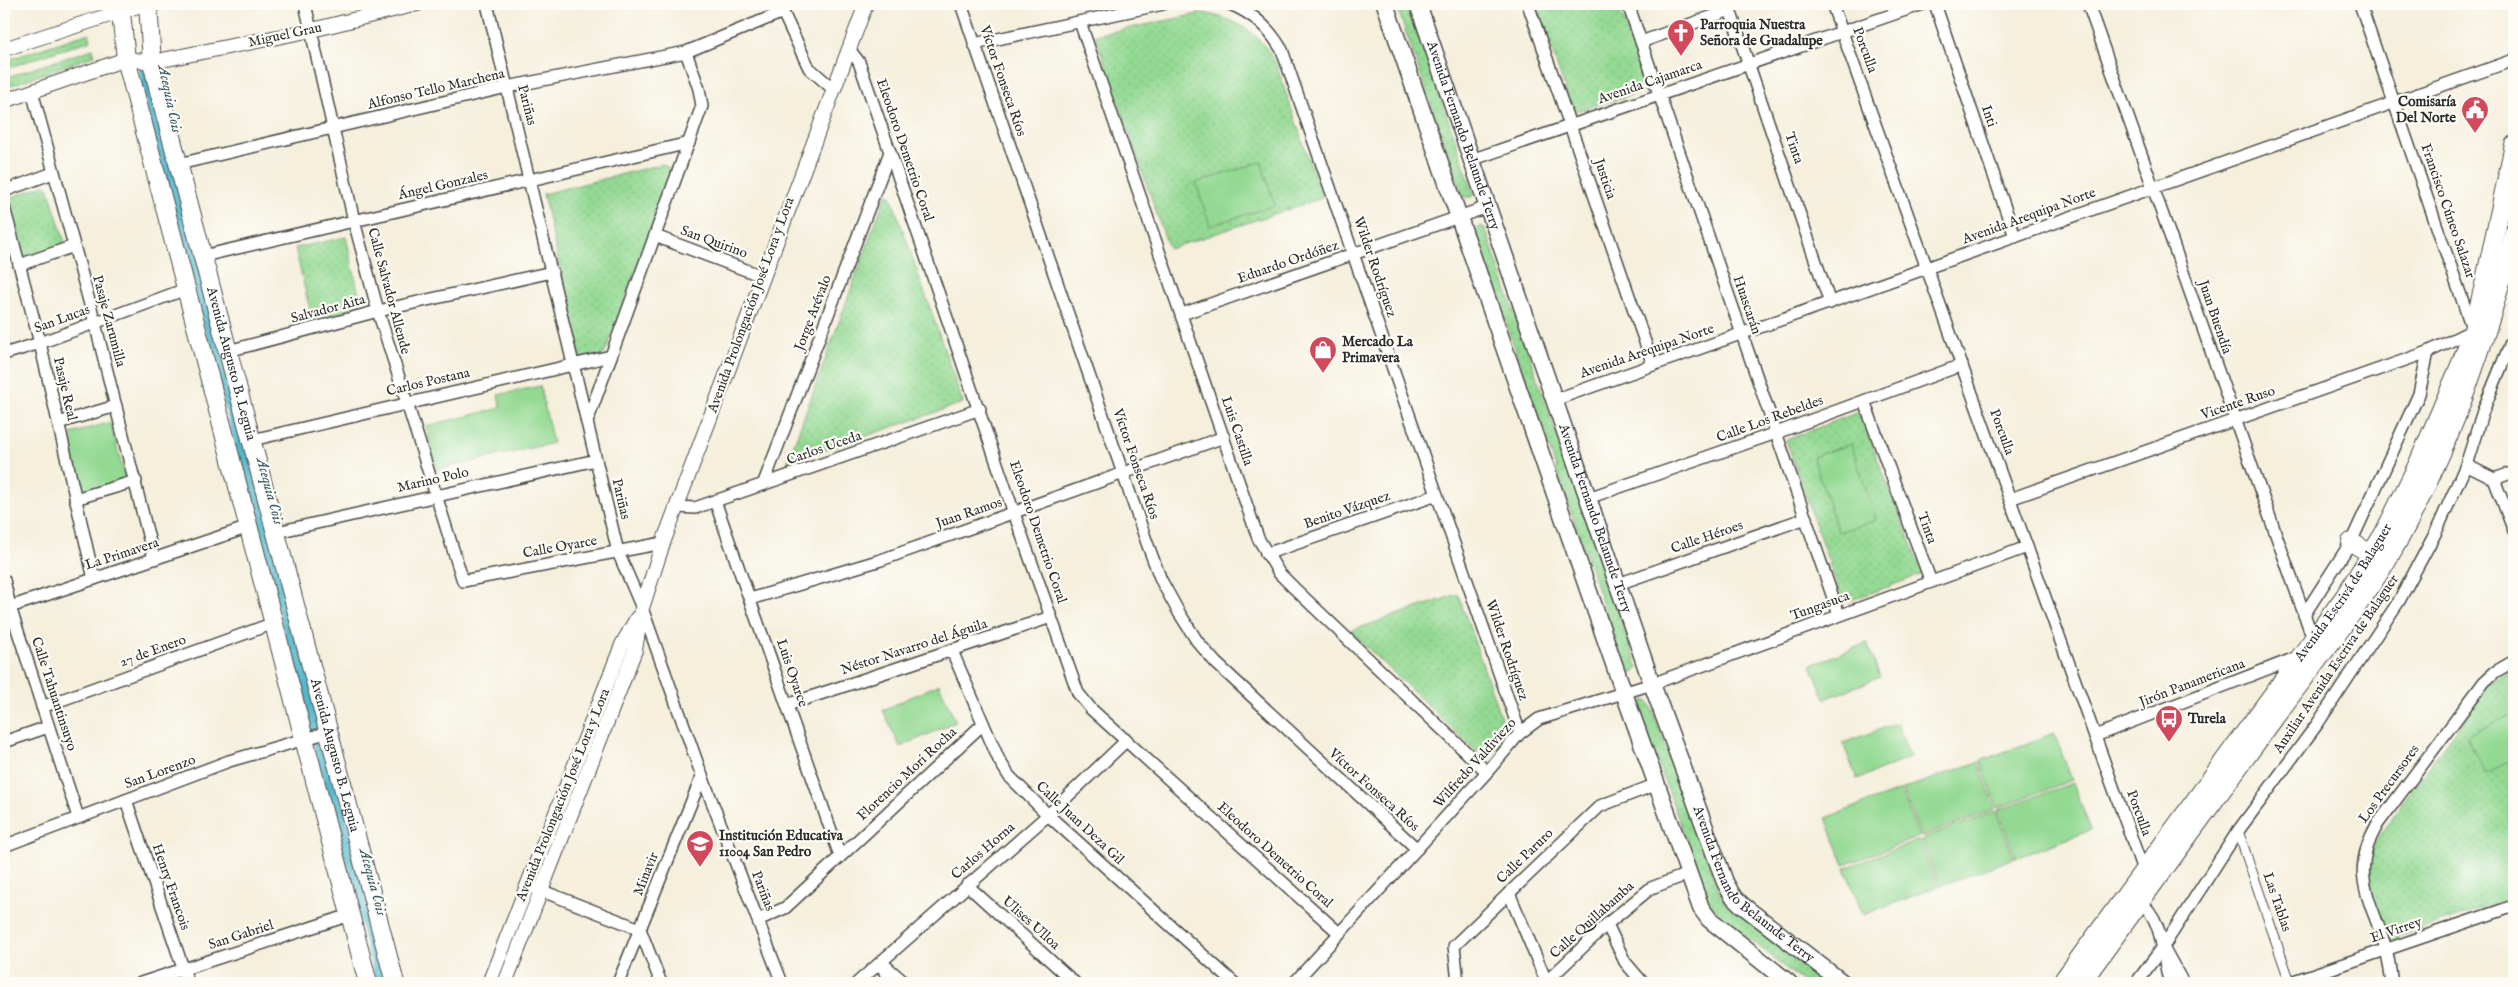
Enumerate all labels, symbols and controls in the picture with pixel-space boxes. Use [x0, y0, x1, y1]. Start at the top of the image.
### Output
place label: Parroquia Nuestra Señora de Guadalupe [1700, 16, 1823, 50]
street label: Miguel Grau [247, 18, 323, 52]
church icon: Parroquia Nuestra Señora de Guadalupe [1666, 18, 1696, 57]
street label: Víctor Fonseca Ríos [975, 22, 1030, 139]
street label: Porculla [1848, 25, 1882, 76]
street label: Avenida Fernando Belaunde Terry [1422, 38, 1504, 232]
street label: Avenida Cajamarca [1595, 55, 1705, 109]
water label: Acequia Cois [153, 61, 187, 135]
street label: Alfonso Tello Marchena [365, 64, 507, 114]
street label: Eleodoro Demetrio Coral [872, 76, 938, 224]
street label: Pariñas [513, 83, 541, 127]
place label: Comisaría Del Norte [2396, 93, 2457, 127]
public building icon: Comisaría Del Norte [2460, 95, 2490, 134]
street label: Inti [1977, 103, 2001, 130]
street label: Tinta [1780, 130, 1808, 167]
street label: Francisco Cúneo Salazar [2417, 141, 2479, 281]
street label: Justicia [1589, 154, 1621, 203]
street label: Ángel Gonzales [395, 165, 490, 204]
street label: Avenida Arequipa Norte [1959, 183, 2099, 249]
street label: Avenida Prolongación José Lora y Lora [703, 194, 799, 416]
street label: Wilder Rodríguez [1349, 214, 1401, 320]
street label: San Quirino [678, 222, 750, 263]
street label: Calle Salvador Allende [363, 226, 415, 357]
street label: Eduardo Ordóñez [1235, 236, 1341, 288]
street label: Jorge Arévalo [790, 272, 836, 355]
street label: Pasaje Zarumilla [88, 273, 130, 370]
street label: Huascarán [1729, 273, 1766, 337]
street label: Juan Buendía [2193, 276, 2236, 357]
street label: Avenida Augusto B. Leguia [202, 284, 260, 443]
street label: Salvador Aita [289, 290, 368, 328]
street label: San Lucas [32, 301, 92, 337]
street label: Avenida Arequipa Norte [1577, 319, 1717, 383]
place label: Mercado La Primavera [1342, 333, 1414, 367]
shop icon: Mercado La Primavera [1308, 335, 1338, 374]
street label: Pasaje Real [49, 355, 81, 423]
street label: Carlos Postana [384, 363, 472, 400]
street label: Vicente Ruso [2198, 382, 2278, 424]
street label: Calle Los Rebeldes [1714, 391, 1826, 447]
street label: Luis Castilla [1217, 394, 1258, 469]
street label: Víctor Fonseca Ríos [1108, 405, 1163, 522]
street label: Porculla [1985, 407, 2019, 458]
street label: Avenida Fernando Belaunde Terry [1554, 421, 1636, 615]
street label: Carlos Uceda [784, 426, 865, 469]
water label: Acequia Cois [251, 453, 288, 527]
street label: Eleodoro Demetrio Coral [1005, 458, 1071, 606]
street label: Marino Polo [396, 463, 471, 497]
street label: Pariñas [608, 477, 634, 521]
street label: Benito Vázquez [1301, 487, 1393, 533]
street label: Juan Ramos [932, 493, 1005, 533]
street label: Tinta [1913, 510, 1941, 547]
street label: Calle Héroes [1668, 516, 1746, 558]
street label: Avenida Escrivá de Balaguer [2290, 521, 2396, 666]
street label: Calle Oyarce [521, 532, 599, 562]
street label: La Primavera [83, 533, 162, 574]
street label: Auxiliar Avenida Escriva de Balaguer [2269, 571, 2403, 758]
street label: Tungasuca [1788, 587, 1853, 625]
street label: Wilder Rodríguez [1481, 597, 1533, 703]
street label: Néstor Navarro del Águila [838, 614, 990, 679]
street label: 27 de Enero [117, 631, 189, 671]
street label: Calle Tahuantinsuyo [27, 635, 81, 754]
street label: Luis Oyarce [772, 637, 812, 710]
street label: Jirón Panamericana [2135, 654, 2248, 712]
street label: Avenida Augusto B. Leguia [306, 676, 364, 835]
street label: Avenida Prolongación José Lora y Lora [512, 685, 614, 905]
bus stop icon: Turela [2154, 704, 2184, 743]
place label: Turela [2187, 710, 2227, 728]
street label: Wilfredo Valdiviezo [1430, 714, 1521, 812]
street label: Florencio Mori Rocha [853, 723, 961, 825]
street label: Los Precursores [2355, 741, 2424, 827]
street label: Víctor Fonseca Ríos [1324, 744, 1423, 836]
street label: San Lorenzo [122, 751, 198, 793]
street label: Calle Juan Deza Gil [1032, 777, 1128, 869]
street label: Porculla [2122, 788, 2156, 839]
street label: Eleodoro Demetrio Coral [1213, 798, 1337, 912]
street label: Avenida Fernando Belaunde Terry [1688, 802, 1818, 967]
street label: Carlos Horna [947, 818, 1019, 884]
street label: Calle Paruro [1493, 824, 1558, 888]
place label: Institución Educativa 11004 San Pedro [719, 827, 844, 861]
school or university icon: Institución Educativa 11004 San Pedro [685, 829, 715, 868]
street label: Henry Francois [148, 841, 194, 933]
water label: Acequia Cois [354, 844, 391, 918]
street label: Minavir [629, 850, 663, 898]
street label: Pariñas [747, 868, 779, 914]
street label: Las Tablas [2258, 870, 2296, 934]
street label: Calle Quillabamba [1546, 877, 1639, 963]
street label: Ulises Ulloa [998, 892, 1064, 954]
street label: El Virrey [2368, 913, 2424, 947]
street label: San Gabriel [206, 916, 276, 954]

